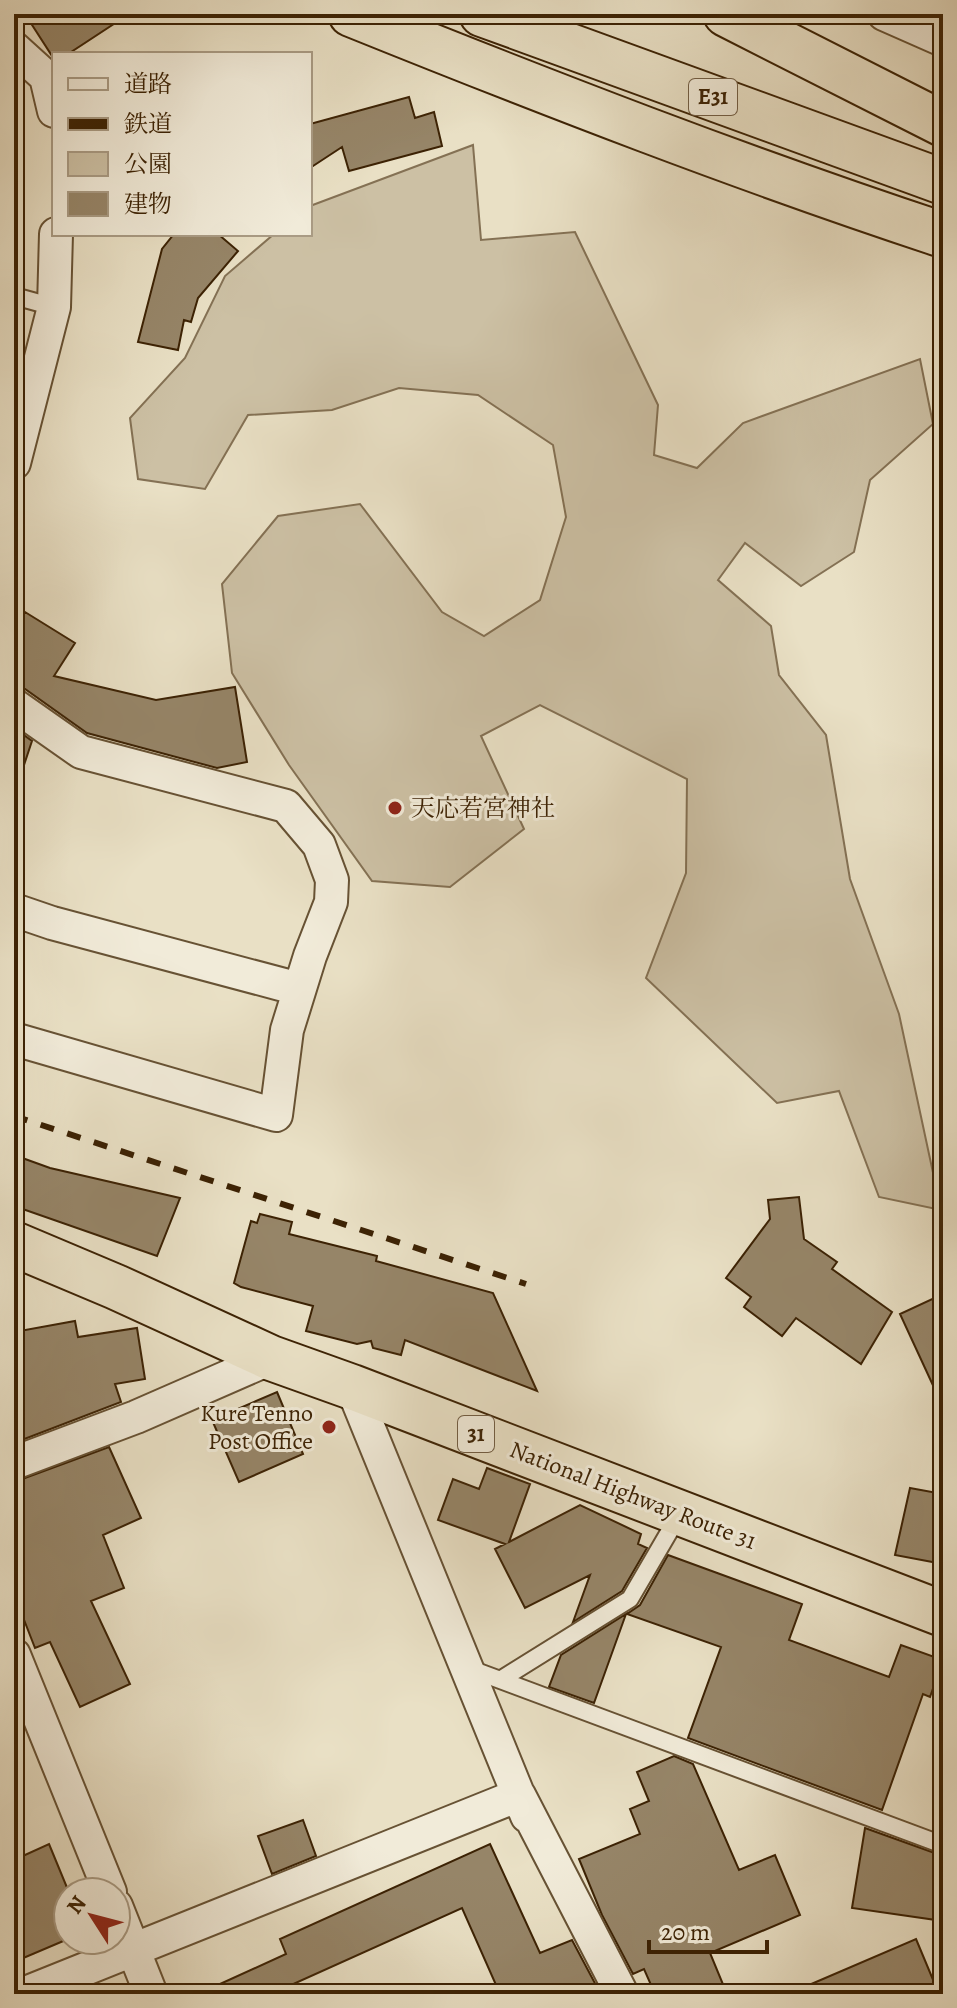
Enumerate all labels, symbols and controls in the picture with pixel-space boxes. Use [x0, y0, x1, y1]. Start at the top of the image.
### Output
legend [52, 52, 312, 236]
text: 道路 [124, 68, 172, 100]
road number: E31 [689, 79, 737, 115]
text: 鉄道 [124, 108, 172, 140]
text: 公園 [124, 148, 172, 180]
text: 建物 [124, 188, 172, 220]
place label: 天応若宮神社 [411, 792, 555, 824]
marker: 天応若宮神社 [386, 799, 404, 817]
place label: Kure Tenno Post Office [200, 1397, 313, 1457]
road number: 31 [458, 1416, 494, 1452]
marker: Kure Tenno Post Office [320, 1418, 338, 1436]
street label: National Highway Route 31 [505, 1433, 761, 1557]
north arrow [52, 1876, 132, 1956]
text: N [60, 1890, 93, 1920]
scale bar [649, 1904, 767, 1954]
text: 20 m [661, 1916, 710, 1948]

